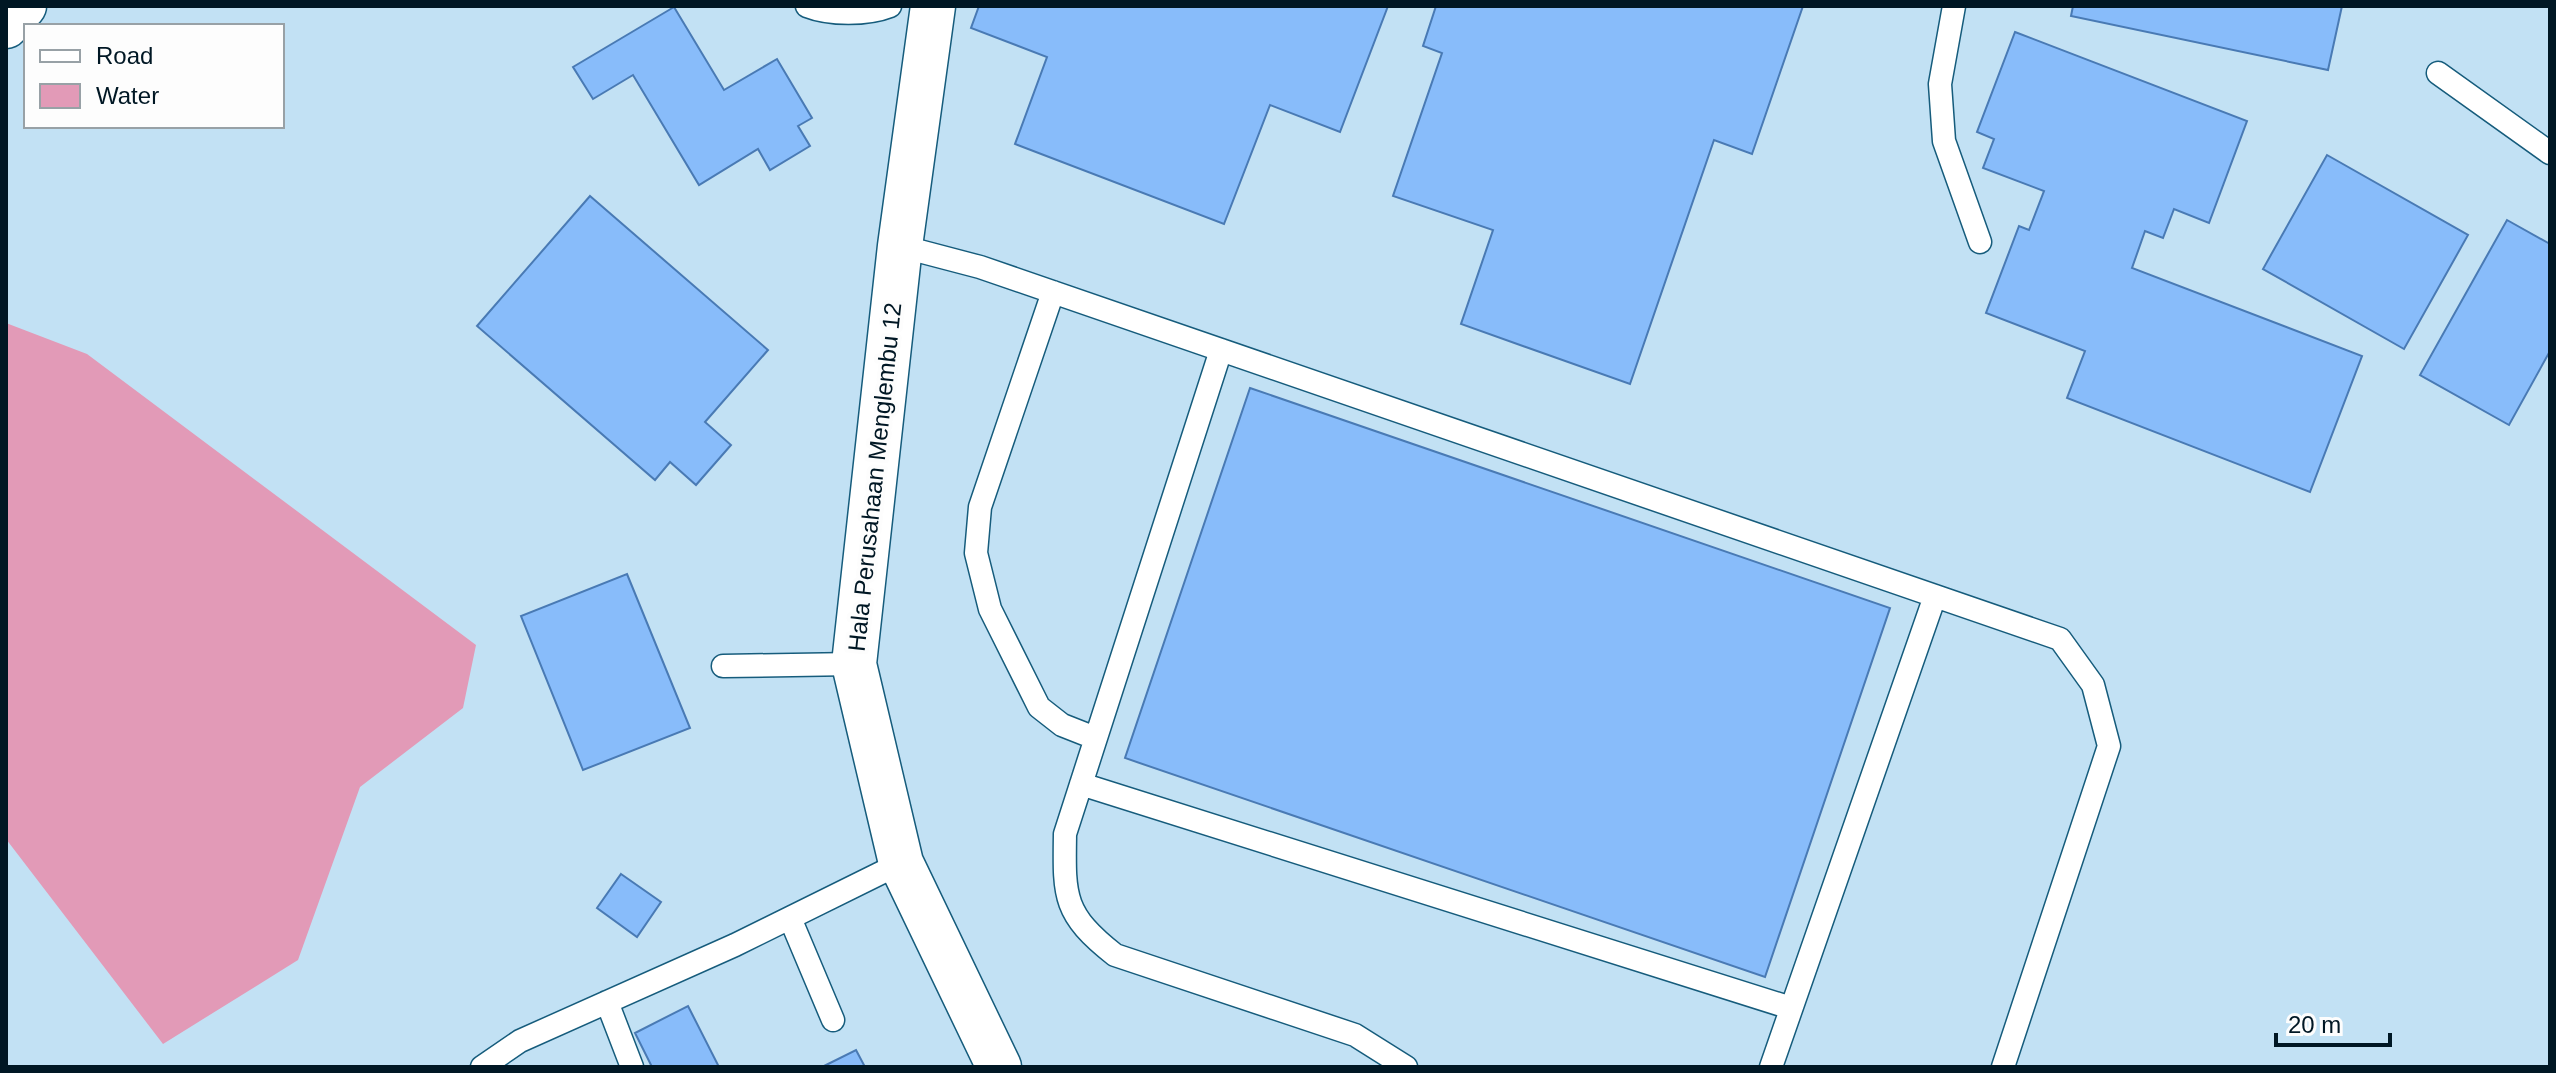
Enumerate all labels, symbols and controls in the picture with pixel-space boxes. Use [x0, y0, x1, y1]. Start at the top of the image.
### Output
legend [24, 24, 284, 128]
text: Road [96, 42, 153, 69]
text: Water [96, 82, 159, 109]
street label: Hala Perusahaan Menglembu 12 [843, 301, 906, 653]
scale bar [2276, 997, 2390, 1047]
text: 20 m [2288, 1011, 2341, 1038]

